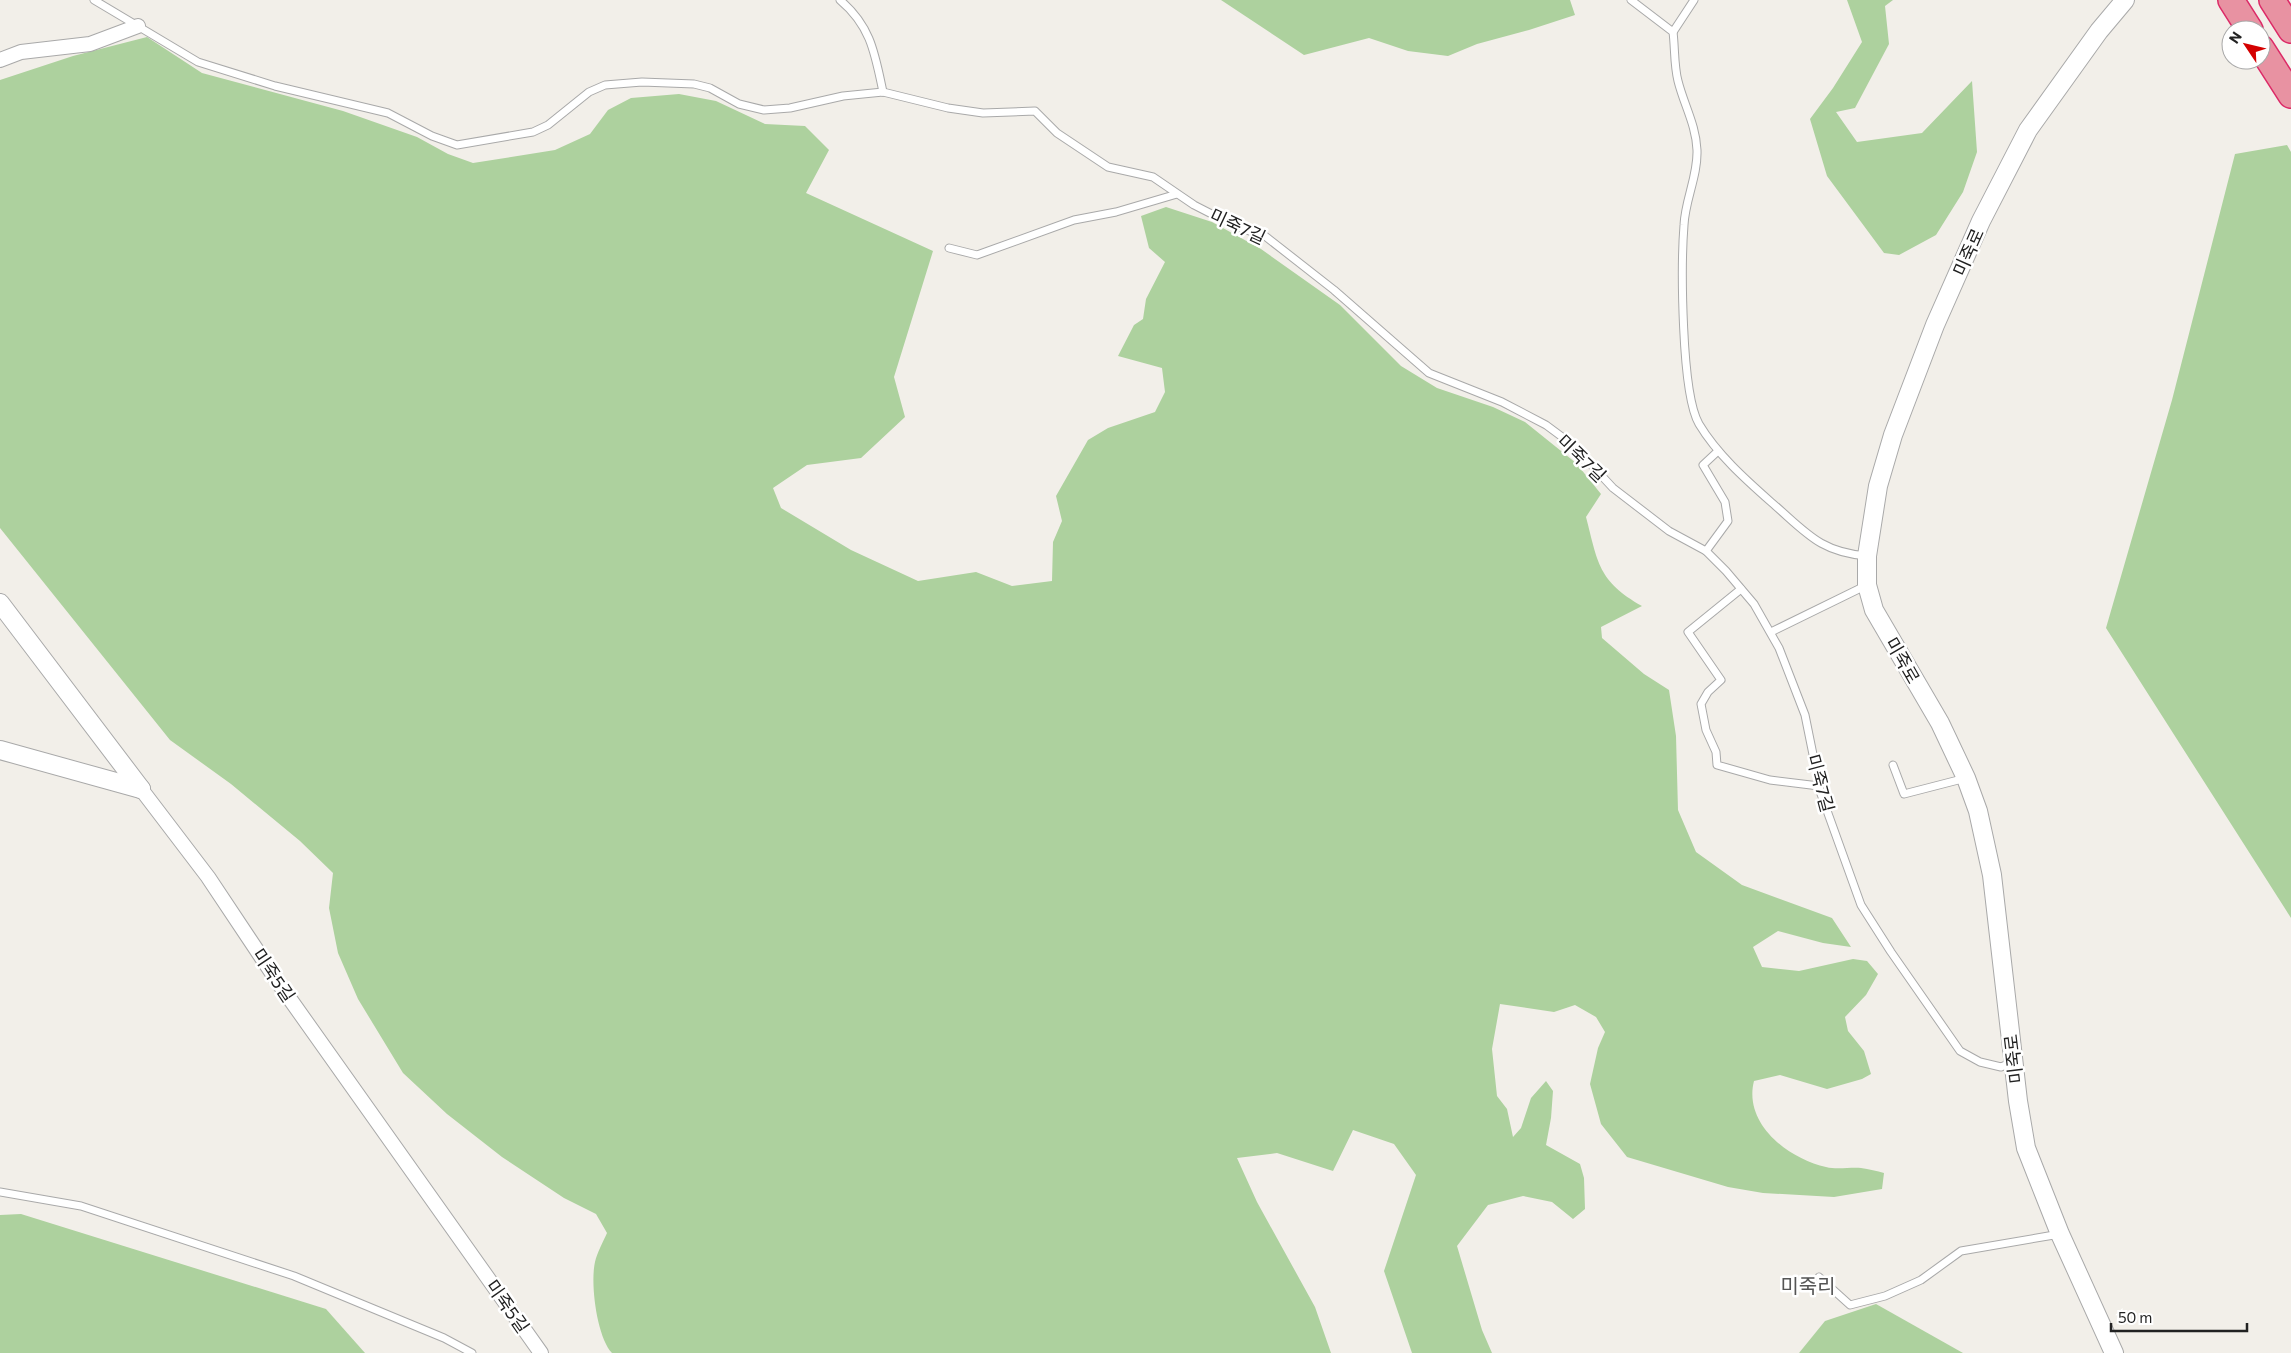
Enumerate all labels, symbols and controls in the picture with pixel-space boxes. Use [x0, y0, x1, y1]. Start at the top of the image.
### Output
north arrow [2221, 20, 2271, 70]
text: N [2225, 28, 2245, 46]
street label: 미죽7길 [1207, 204, 1269, 248]
street label: 미죽로 [1948, 225, 1988, 279]
street label: 미죽7길 [1553, 430, 1611, 486]
street label: 미죽로 [1881, 633, 1925, 687]
street label: 미죽7길 [1803, 752, 1839, 814]
street label: 미죽5길 [248, 944, 300, 1006]
street label: 미죽로 [1999, 1033, 2027, 1085]
district label: 미죽리 [1780, 1273, 1836, 1297]
street label: 미죽5길 [482, 1275, 534, 1337]
scale bar [2111, 1300, 2247, 1332]
text: 50 m [2118, 1308, 2152, 1326]

